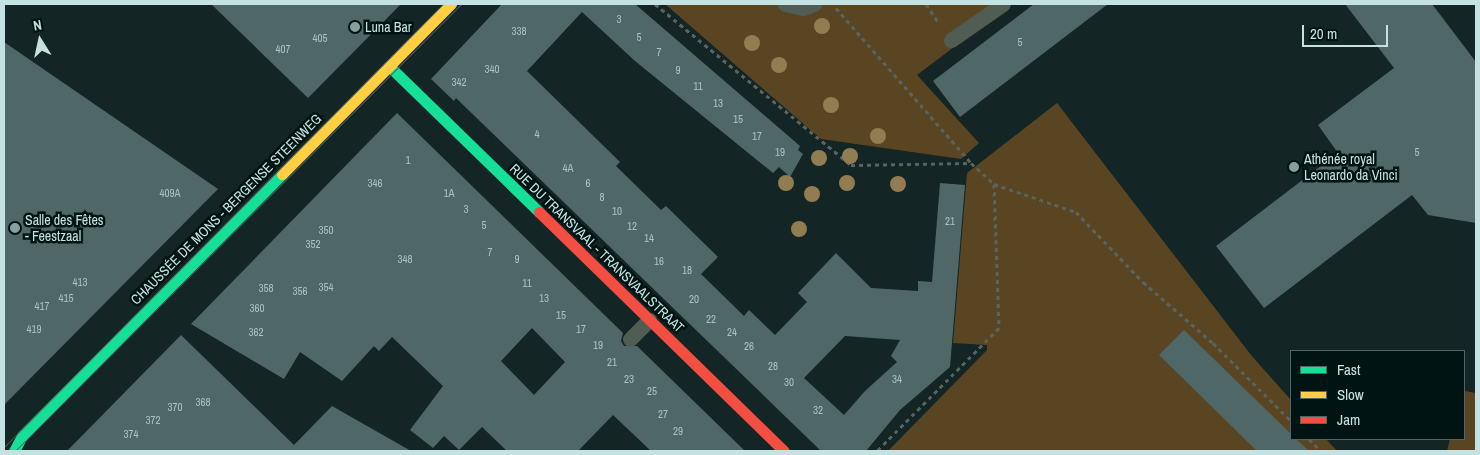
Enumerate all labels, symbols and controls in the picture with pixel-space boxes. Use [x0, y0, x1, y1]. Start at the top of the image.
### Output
house number: 3 [616, 12, 622, 26]
north arrow [15, 15, 65, 65]
scale bar [1305, 15, 1391, 47]
text: N [32, 16, 43, 35]
place label: Luna Bar [365, 19, 412, 35]
marker: Luna Bar [349, 21, 361, 33]
text: 20 m [1310, 23, 1337, 44]
house number: 338 [511, 24, 527, 38]
house number: 5 [636, 30, 642, 44]
house number: 405 [312, 31, 328, 45]
house number: 5 [1017, 35, 1023, 49]
house number: 407 [275, 42, 291, 56]
house number: 7 [656, 45, 662, 59]
house number: 340 [484, 62, 500, 76]
house number: 9 [675, 63, 681, 77]
house number: 342 [451, 75, 467, 89]
house number: 11 [693, 79, 703, 93]
house number: 13 [713, 96, 723, 110]
street label: CHAUSSÉE DE MONS - BERGENSE STEENWEG [127, 110, 325, 308]
house number: 15 [733, 112, 743, 126]
house number: 4 [534, 127, 540, 141]
house number: 17 [752, 129, 762, 143]
house number: 19 [775, 145, 785, 159]
house number: 5 [1414, 145, 1420, 159]
place label: Athénée royal Leonardo da Vinci [1304, 151, 1398, 184]
house number: 1 [405, 153, 411, 167]
street label: RUE DU TRANSVAAL - TRANSVAALSTRAAT [506, 160, 688, 336]
house number: 4A [562, 161, 574, 175]
marker: Athénée royal Leonardo da Vinci [1288, 161, 1300, 173]
house number: 346 [367, 176, 383, 190]
house number: 6 [585, 176, 591, 190]
house number: 409A [159, 186, 181, 200]
house number: 1A [443, 186, 455, 200]
house number: 8 [599, 190, 605, 204]
house number: 3 [463, 202, 469, 216]
house number: 10 [612, 204, 622, 218]
place label: Salle des Fêtes - Feestzaal [25, 212, 104, 244]
house number: 21 [945, 214, 955, 228]
house number: 5 [481, 218, 487, 232]
house number: 12 [627, 219, 637, 233]
marker: Salle des Fêtes - Feestzaal [9, 222, 21, 234]
house number: 350 [318, 223, 334, 237]
house number: 14 [644, 231, 654, 245]
house number: 352 [305, 237, 321, 251]
house number: 7 [487, 245, 493, 259]
house number: 348 [397, 252, 413, 266]
house number: 9 [514, 252, 520, 266]
house number: 16 [654, 254, 664, 268]
house number: 18 [682, 263, 692, 277]
house number: 413 [72, 275, 88, 289]
house number: 11 [522, 276, 532, 290]
house number: 354 [318, 280, 334, 294]
house number: 358 [258, 281, 274, 295]
house number: 356 [292, 284, 308, 298]
house number: 415 [58, 291, 74, 305]
house number: 13 [539, 291, 549, 305]
house number: 20 [689, 292, 699, 306]
house number: 417 [34, 299, 50, 313]
house number: 360 [249, 301, 265, 315]
house number: 15 [556, 308, 566, 322]
house number: 22 [706, 312, 716, 326]
house number: 419 [26, 322, 42, 336]
house number: 17 [576, 322, 586, 336]
house number: 362 [248, 325, 264, 339]
house number: 24 [727, 325, 737, 339]
house number: 19 [593, 338, 603, 352]
house number: 26 [744, 339, 754, 353]
legend [1290, 350, 1465, 440]
house number: 21 [607, 355, 617, 369]
house number: 28 [768, 359, 778, 373]
text: Fast [1337, 359, 1360, 380]
house number: 23 [624, 372, 634, 386]
house number: 34 [892, 372, 902, 386]
house number: 30 [784, 375, 794, 389]
house number: 25 [647, 384, 657, 398]
text: Slow [1337, 384, 1364, 405]
house number: 368 [195, 395, 211, 409]
house number: 370 [167, 400, 183, 414]
house number: 32 [813, 403, 823, 417]
house number: 27 [658, 407, 668, 421]
text: Jam [1337, 409, 1360, 430]
house number: 372 [145, 413, 161, 427]
house number: 29 [673, 424, 683, 438]
house number: 374 [123, 427, 139, 441]

